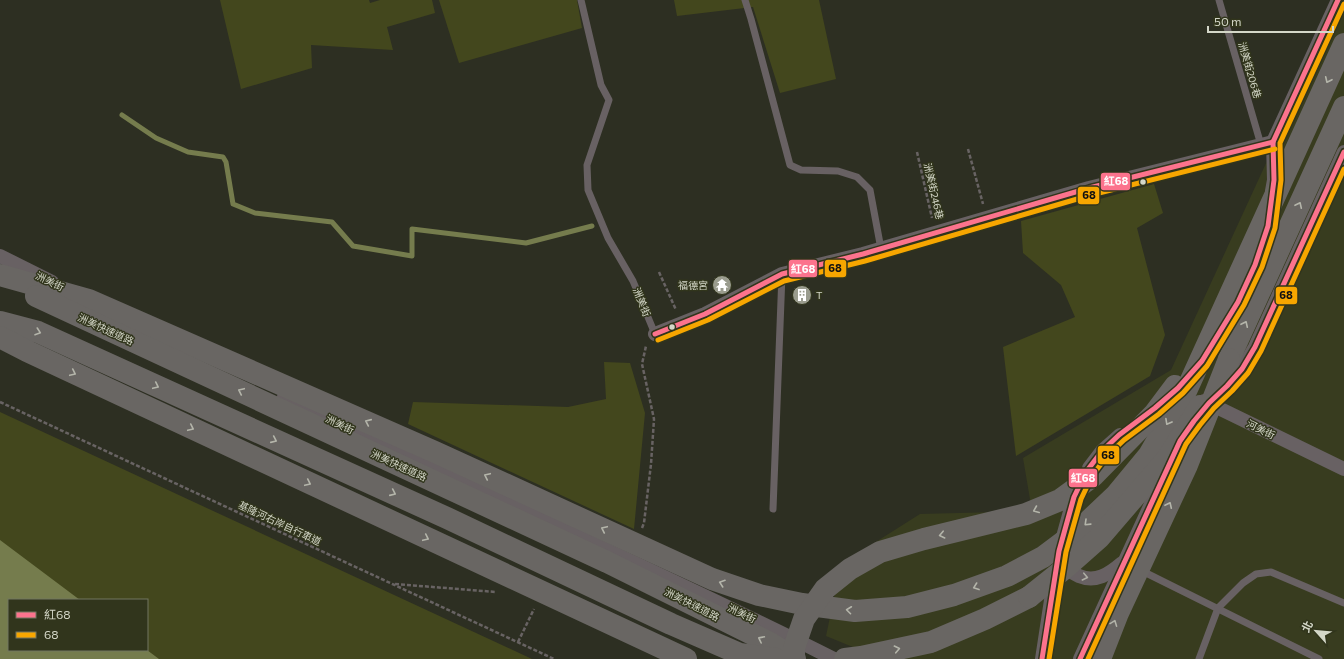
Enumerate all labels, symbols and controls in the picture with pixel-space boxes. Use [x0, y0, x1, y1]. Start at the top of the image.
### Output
scale bar [1208, 8, 1333, 34]
text: 50 m [1214, 14, 1242, 28]
street label: 洲美街206巷 [1236, 40, 1264, 100]
one-way arrow [1325, 75, 1333, 83]
street label: 洲美街246巷 [922, 162, 946, 220]
line badge: 紅68 [1100, 172, 1131, 191]
text: 紅68 [1104, 174, 1128, 187]
unlabelled marker [1138, 177, 1148, 187]
line badge: 68 [1077, 186, 1100, 205]
text: 68 [1082, 188, 1096, 201]
one-way arrow [1294, 202, 1302, 210]
line badge: 紅68 [788, 259, 818, 278]
line badge: 68 [824, 259, 847, 278]
text: 68 [828, 261, 842, 274]
text: 紅68 [791, 262, 815, 275]
street label: 洲美街 [34, 269, 66, 293]
temple icon: 福德宮 [711, 274, 733, 296]
place label: 福德宮 [678, 279, 708, 291]
building icon: T [791, 284, 813, 306]
street label: 洲美街 [631, 286, 653, 318]
line badge: 68 [1275, 286, 1298, 305]
text: 68 [1279, 288, 1293, 301]
place label: T [816, 289, 823, 301]
street label: 洲美快速道路 [76, 311, 136, 347]
one-way arrow [1240, 320, 1248, 328]
unlabelled marker [667, 322, 677, 332]
one-way arrow [34, 328, 41, 336]
one-way arrow [68, 368, 76, 376]
one-way arrow [152, 381, 159, 389]
one-way arrow [237, 388, 245, 396]
street label: 洲美街 [324, 412, 356, 436]
street label: 河美街 [1245, 417, 1277, 441]
one-way arrow [1165, 418, 1172, 425]
one-way arrow [365, 419, 372, 427]
one-way arrow [186, 423, 194, 431]
one-way arrow [270, 435, 278, 443]
line badge: 68 [1097, 445, 1120, 465]
street label: 洲美快速道路 [369, 447, 429, 483]
text: 68 [1101, 448, 1115, 461]
line badge: 紅68 [1068, 468, 1098, 488]
text: 紅68 [1071, 471, 1095, 484]
one-way arrow [484, 473, 491, 481]
one-way arrow [304, 478, 312, 486]
one-way arrow [389, 489, 396, 497]
street label: 基隆河右岸自行車道 [237, 499, 323, 547]
one-way arrow [1164, 501, 1172, 509]
one-way arrow [1033, 505, 1040, 513]
one-way arrow [1084, 518, 1092, 526]
one-way arrow [600, 526, 608, 534]
one-way arrow [939, 530, 945, 538]
one-way arrow [422, 533, 430, 541]
one-way arrow [1081, 572, 1088, 580]
one-way arrow [719, 579, 726, 587]
one-way arrow [972, 582, 979, 591]
street label: 洲美快速道路 [663, 585, 721, 623]
legend [8, 599, 148, 651]
street label: 洲美街 [726, 601, 758, 625]
one-way arrow [846, 606, 852, 615]
text: 紅68 [44, 607, 71, 621]
north arrow [1296, 611, 1336, 651]
text: 北 [1298, 618, 1315, 634]
one-way arrow [1110, 619, 1118, 626]
text: 68 [44, 627, 59, 641]
one-way arrow [758, 636, 765, 644]
one-way arrow [893, 646, 900, 654]

